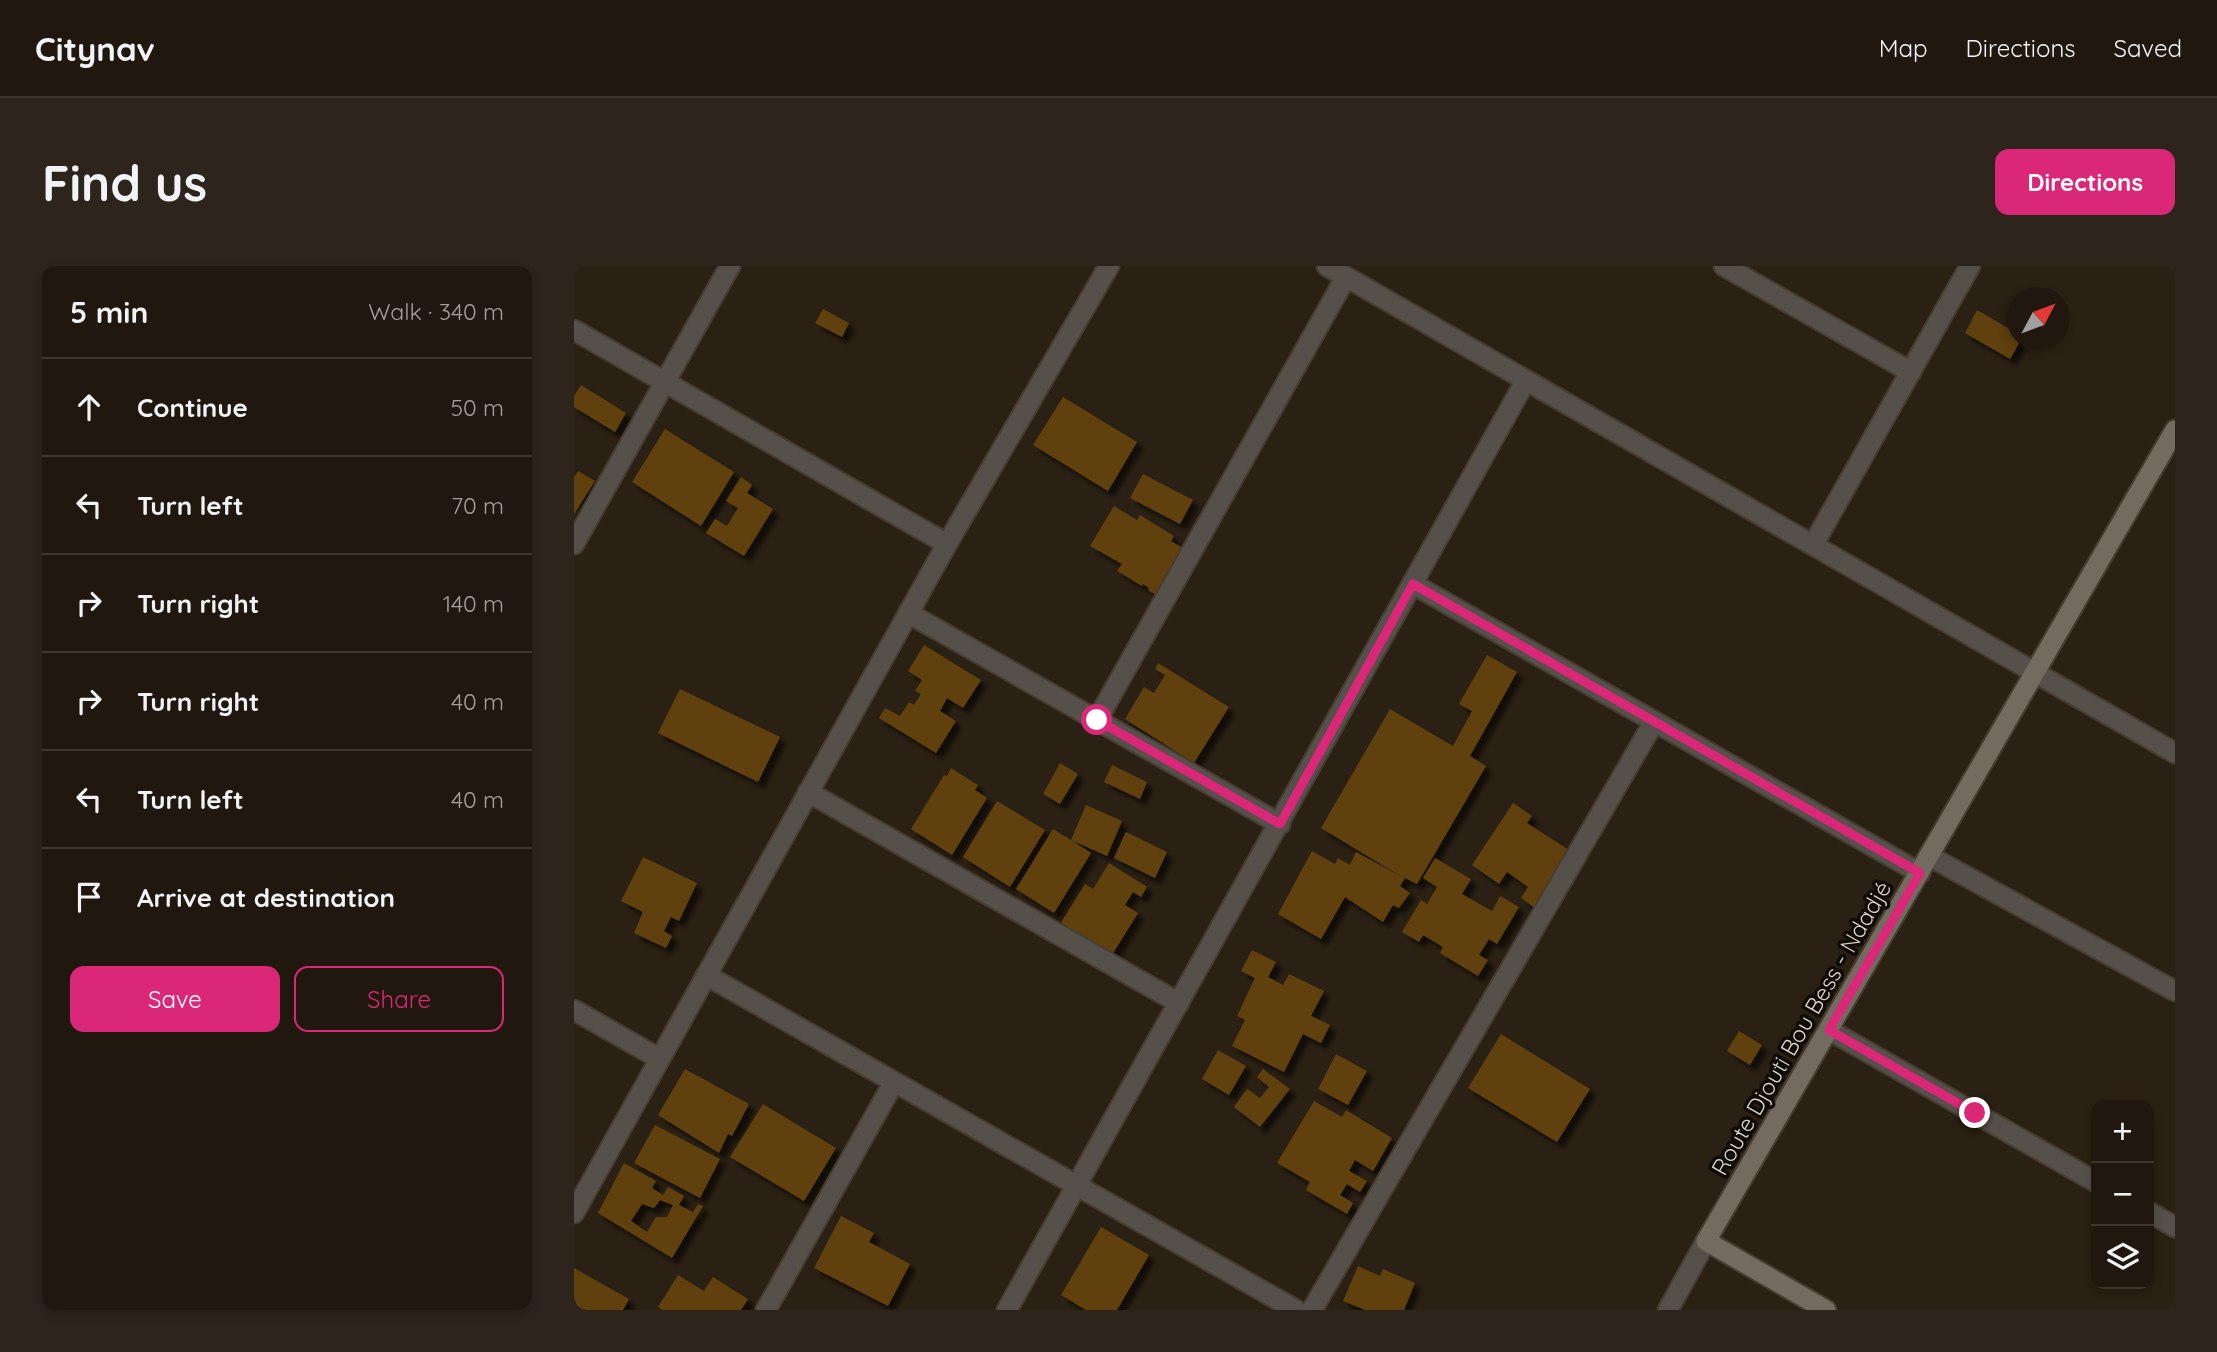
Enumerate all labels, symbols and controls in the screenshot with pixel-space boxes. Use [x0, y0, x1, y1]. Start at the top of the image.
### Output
text: Citynav [35, 28, 155, 69]
text: Map [1879, 33, 1928, 63]
text: Directions [1966, 33, 2076, 63]
text: Saved [2114, 33, 2182, 63]
button: Directions [1995, 149, 2175, 215]
text: Find us [42, 152, 207, 213]
north arrow [2007, 287, 2070, 350]
text: 5 min [70, 293, 148, 331]
text: Walk · 340 m [368, 297, 504, 326]
icon: ahead [70, 388, 108, 426]
text: Continue [137, 391, 248, 424]
text: 50 m [451, 393, 504, 422]
icon: left [70, 486, 108, 524]
text: Turn left [137, 489, 244, 522]
text: 70 m [451, 491, 504, 520]
icon: right [70, 584, 108, 622]
text: Turn right [137, 587, 259, 620]
text: 140 m [443, 589, 504, 618]
icon: right [70, 682, 108, 720]
text: Turn right [137, 685, 259, 718]
text: 40 m [451, 687, 504, 716]
route start [1081, 704, 1112, 735]
icon: left [70, 780, 108, 818]
text: Turn left [137, 783, 244, 816]
text: 40 m [451, 785, 504, 814]
street label: Route Djouti Bou Bess - Ndadjé [1705, 876, 1897, 1180]
icon: arrive [70, 878, 108, 916]
text: Arrive at destination [137, 881, 395, 914]
button: Save [70, 966, 280, 1032]
button: Share [294, 966, 504, 1032]
route end [1959, 1097, 1990, 1128]
map controls [2091, 1100, 2154, 1289]
button: + [2091, 1100, 2154, 1163]
button: − [2091, 1163, 2154, 1226]
button: layers [2091, 1226, 2154, 1289]

